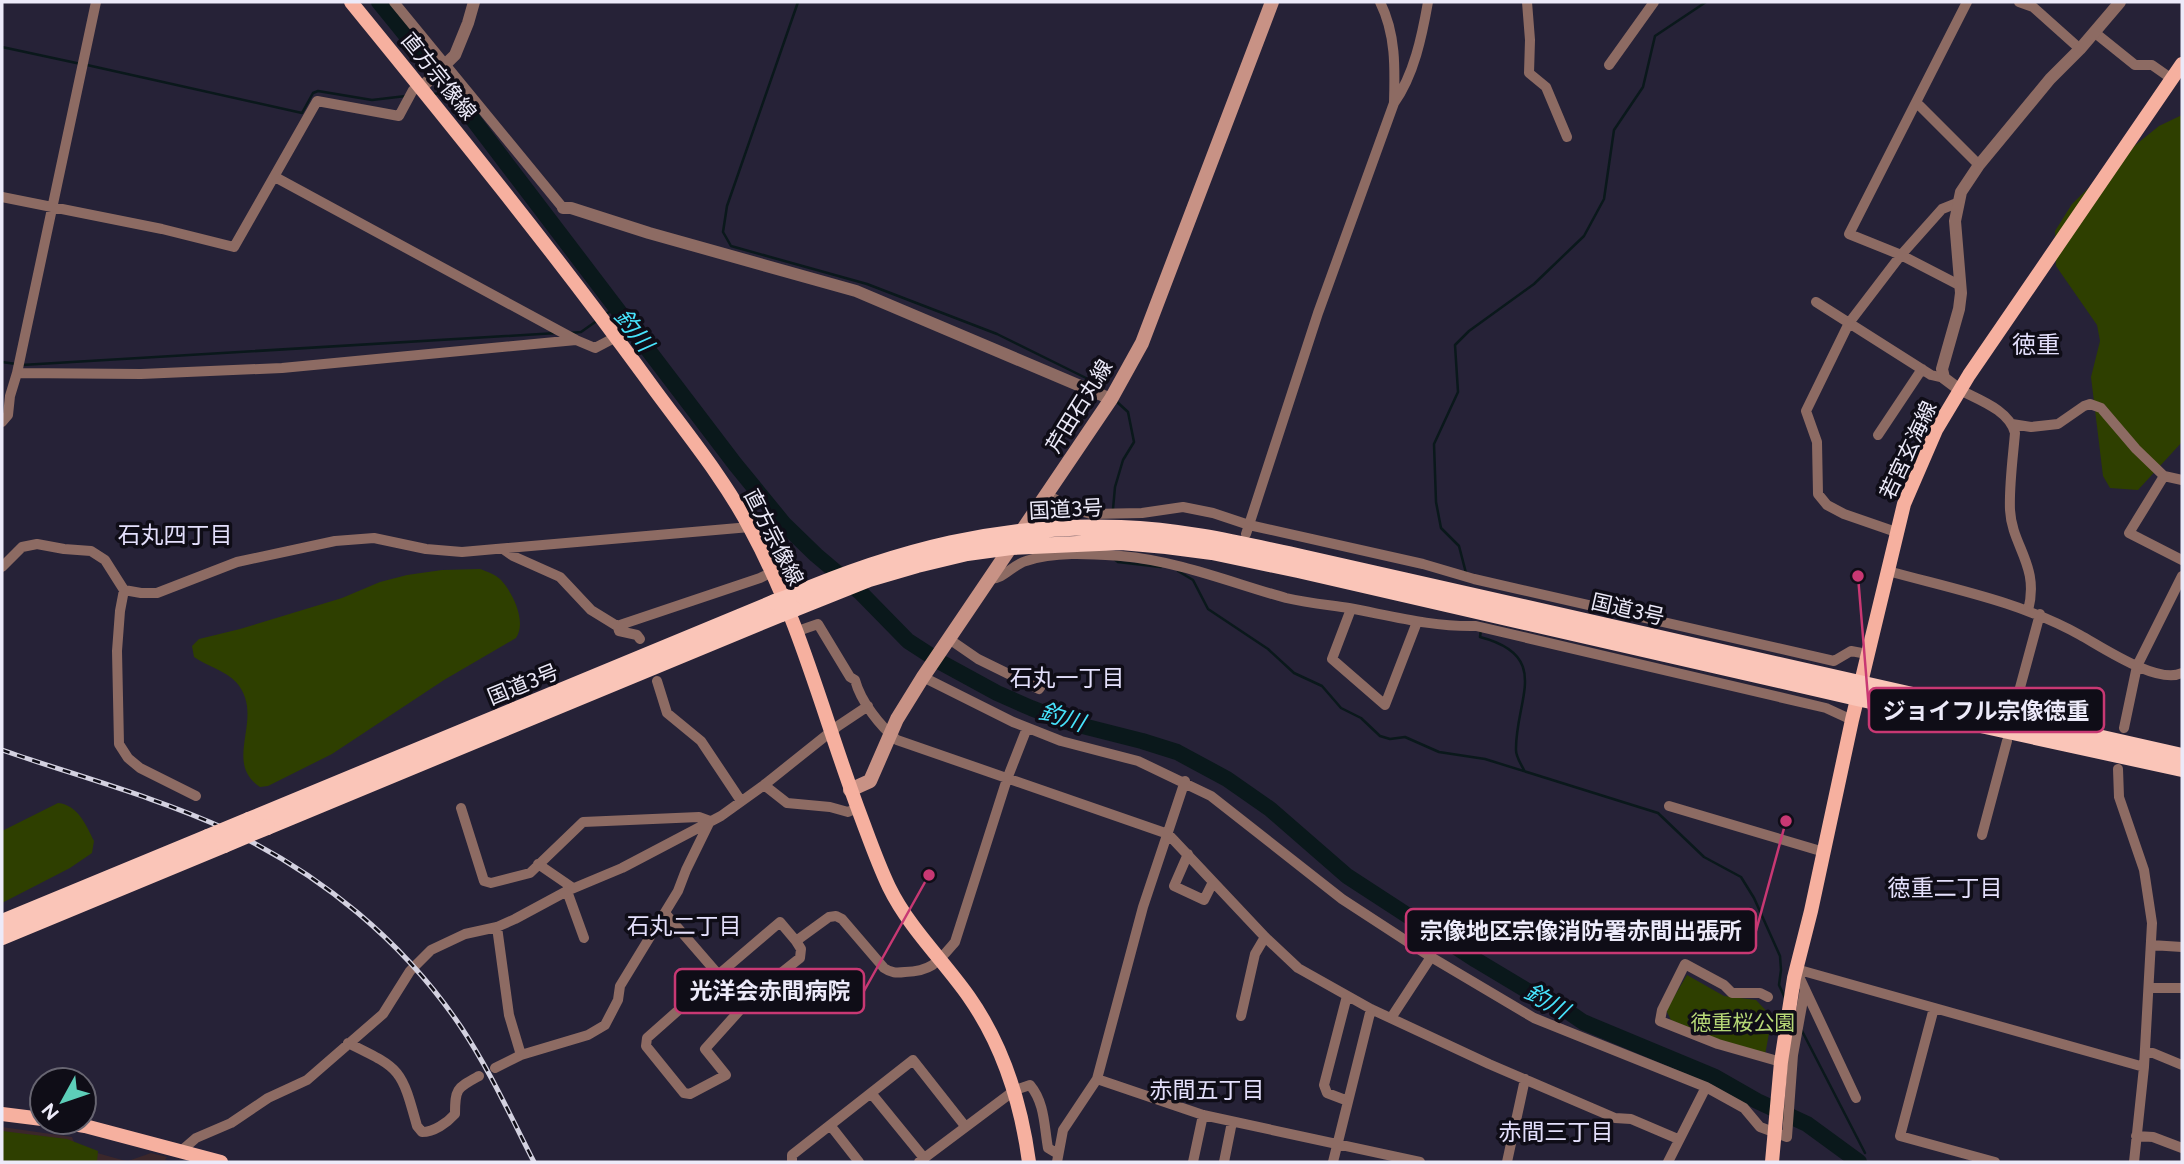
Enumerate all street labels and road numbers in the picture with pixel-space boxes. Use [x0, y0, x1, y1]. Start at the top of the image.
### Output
street label: 直方宗像線 [396, 27, 482, 125]
street label: 芹田石丸線 [1041, 355, 1117, 457]
street label: 若宮玄海線 [1874, 397, 1942, 503]
street label: 直方宗像線 [739, 485, 809, 589]
street label: 国道3号 [1028, 495, 1104, 523]
street label: 国道3号 [1589, 588, 1667, 630]
street label: 国道3号 [484, 658, 562, 710]

